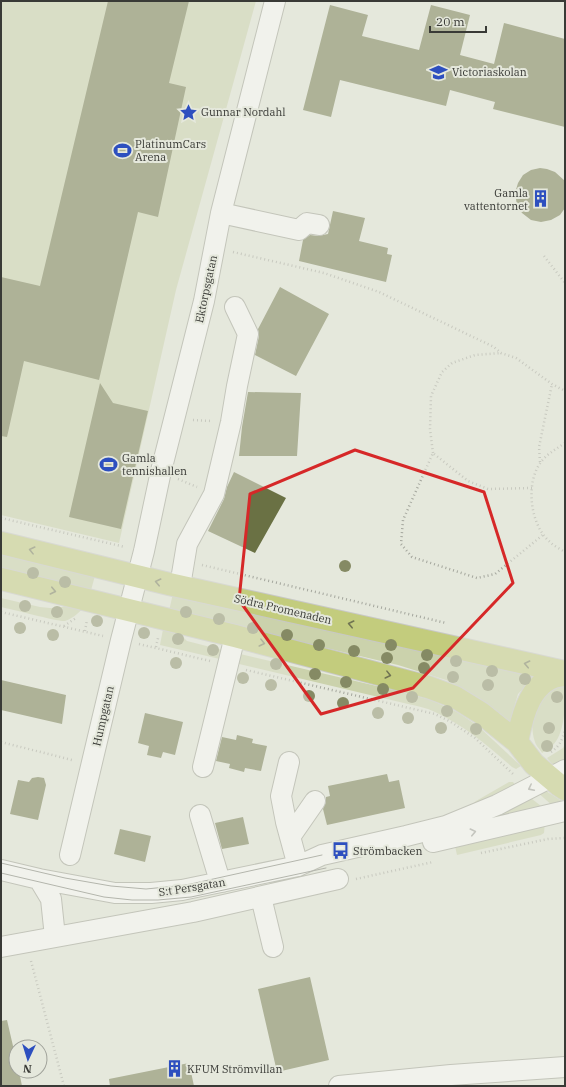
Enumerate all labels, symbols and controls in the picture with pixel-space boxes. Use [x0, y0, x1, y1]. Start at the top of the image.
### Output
scale bar [430, 8, 486, 34]
text: 20 m [436, 14, 465, 29]
school or university icon: Victoriaskolan [429, 62, 449, 82]
place label: Victoriaskolan [452, 65, 527, 79]
place icon: Gunnar Nordahl [178, 102, 198, 122]
place label: Gunnar Nordahl [201, 105, 286, 119]
place label: PlatinumCars Arena [135, 137, 206, 164]
sports icon: PlatinumCars Arena [112, 140, 132, 160]
place label: Gamla vattentornet [464, 186, 528, 213]
building icon: Gamla vattentornet [531, 189, 551, 209]
street label: Ektorpsgatan [192, 254, 220, 324]
place label: Gamla tennishallen [122, 451, 187, 478]
sports icon: Gamla tennishallen [99, 454, 119, 474]
one-way arrow [29, 547, 35, 555]
one-way arrow [155, 578, 161, 586]
one-way arrow [49, 587, 56, 595]
street label: Södra Promenaden [233, 591, 333, 627]
one-way arrow [348, 621, 354, 629]
one-way arrow [258, 638, 265, 647]
one-way arrow [524, 661, 530, 669]
one-way arrow [384, 671, 391, 679]
street label: Humpgatan [89, 684, 117, 748]
one-way arrow [527, 784, 535, 791]
one-way arrow [470, 829, 476, 837]
bus stop icon: Strömbacken [330, 841, 350, 861]
place label: Strömbacken [353, 844, 422, 858]
street label: S:t Persgatan [158, 875, 226, 899]
north arrow [8, 1039, 48, 1079]
building icon: KFUM Strömvillan [164, 1059, 184, 1079]
text: N [22, 1062, 32, 1076]
place label: KFUM Strömvillan [187, 1062, 283, 1076]

